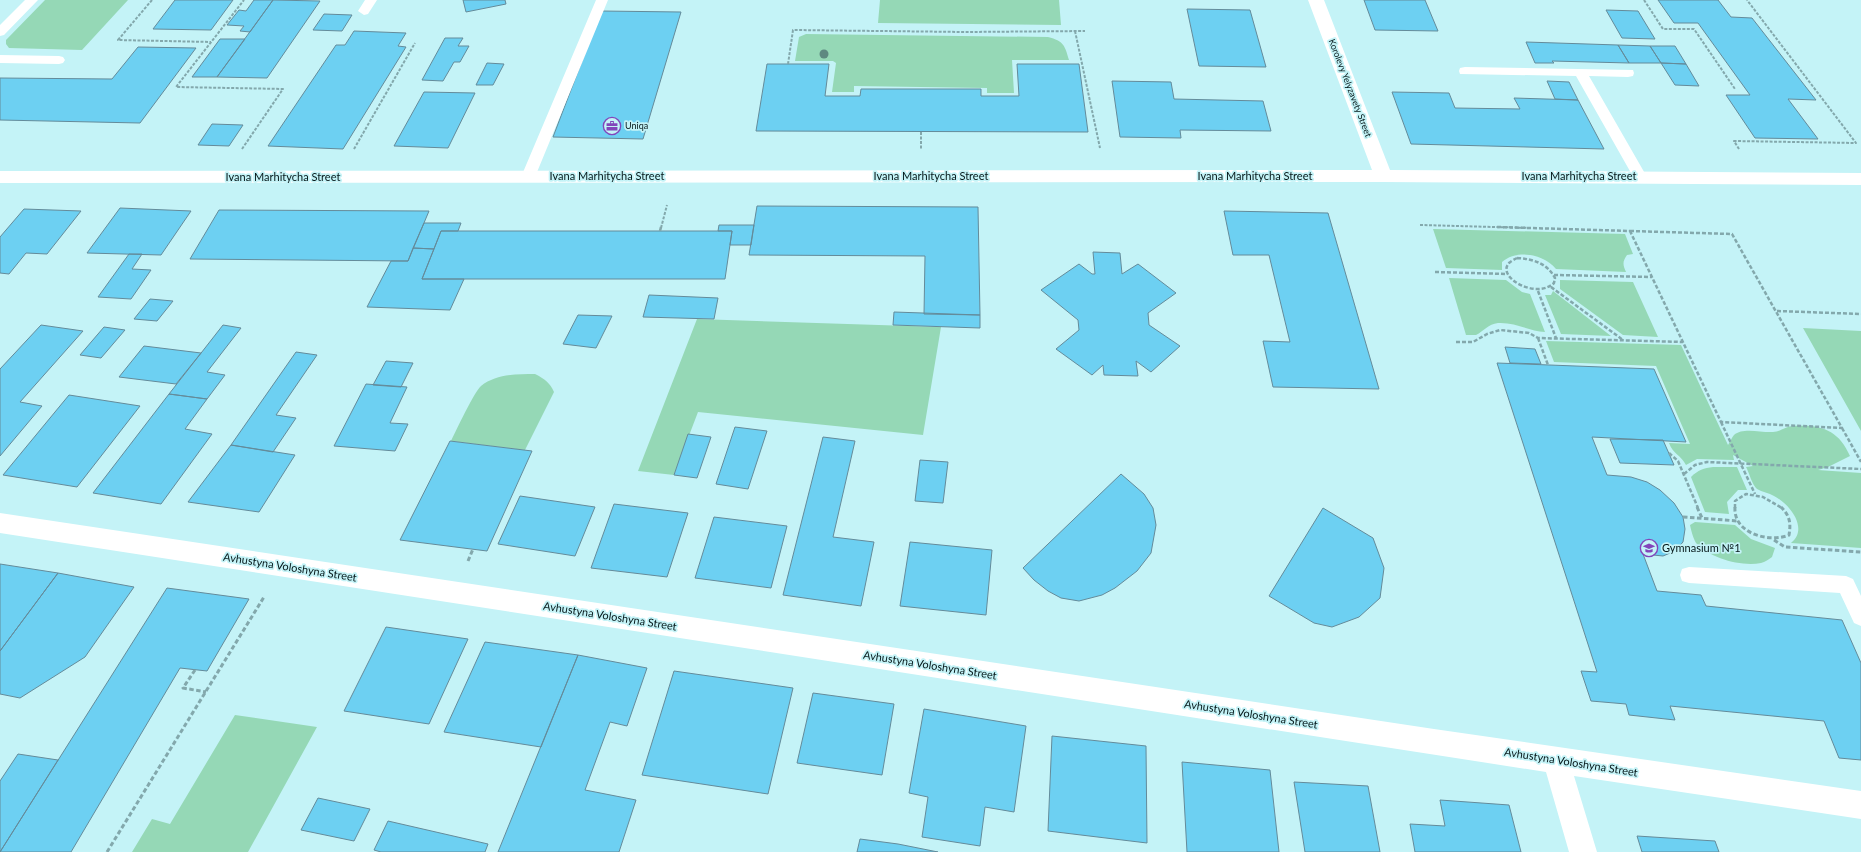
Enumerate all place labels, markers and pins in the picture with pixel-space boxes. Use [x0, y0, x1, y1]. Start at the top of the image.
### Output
office icon: Uniqa [602, 116, 622, 136]
place label: Uniqa [625, 120, 648, 131]
school or university icon: Gymnasium №1 [1639, 538, 1659, 558]
place label: Gymnasium №1 [1662, 541, 1741, 554]

